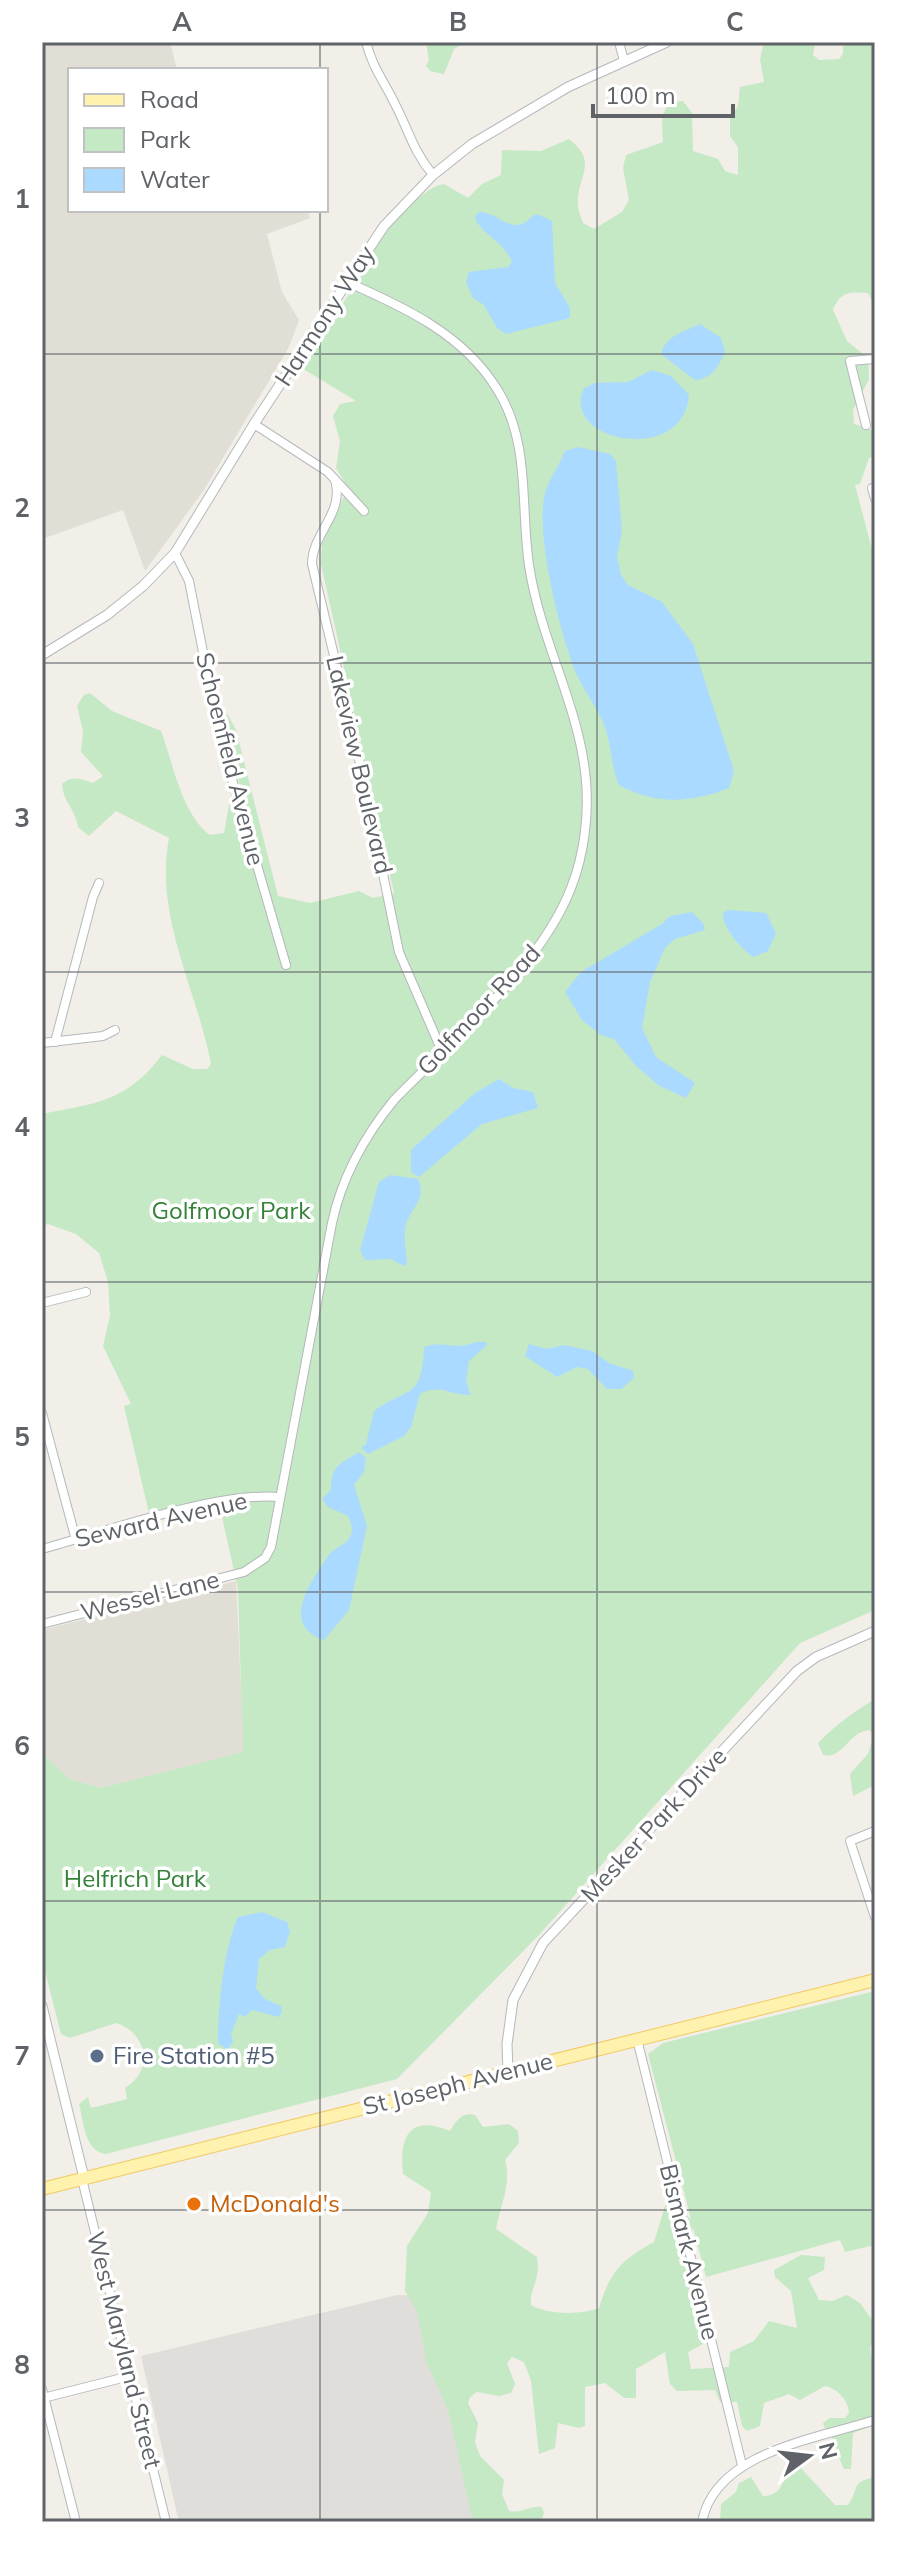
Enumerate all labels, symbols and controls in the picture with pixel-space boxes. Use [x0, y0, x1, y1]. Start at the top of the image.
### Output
text: A [172, 5, 192, 38]
text: B [449, 5, 467, 38]
text: C [726, 5, 744, 38]
legend [68, 68, 328, 212]
scale bar [593, 68, 733, 118]
text: 100 m [605, 80, 676, 110]
text: Road [140, 84, 199, 114]
text: Park [140, 124, 191, 154]
text: Water [140, 164, 210, 194]
text: 1 [14, 182, 30, 215]
street label: Harmony Way [268, 239, 381, 391]
text: 2 [14, 491, 30, 524]
street label: Schoenfield Avenue [190, 649, 272, 868]
street label: Lakeview Boulevard [320, 653, 400, 877]
text: 3 [14, 801, 30, 834]
street label: Golfmoor Road [410, 938, 546, 1081]
text: 4 [14, 1110, 30, 1143]
park label: Golfmoor Park [151, 1195, 311, 1225]
text: 5 [14, 1420, 30, 1453]
street label: Seward Avenue [72, 1485, 250, 1553]
street label: Wessel Lane [77, 1563, 222, 1627]
text: 6 [14, 1729, 30, 1762]
street label: Mesker Park Drive [574, 1741, 733, 1908]
park label: Helfrich Park [64, 1863, 207, 1893]
text: 7 [14, 2039, 30, 2072]
place label: Fire Station #5 [113, 2040, 275, 2070]
street label: St Joseph Avenue [360, 2045, 556, 2121]
marker: Fire Station #5 [88, 2047, 106, 2065]
street label: Bismark Avenue [654, 2161, 726, 2343]
place label: McDonald's [210, 2188, 340, 2218]
marker: McDonald's [185, 2195, 203, 2213]
street label: West Maryland Street [81, 2228, 169, 2471]
text: 8 [14, 2348, 30, 2381]
north arrow [769, 2416, 849, 2496]
text: N [813, 2439, 844, 2462]

